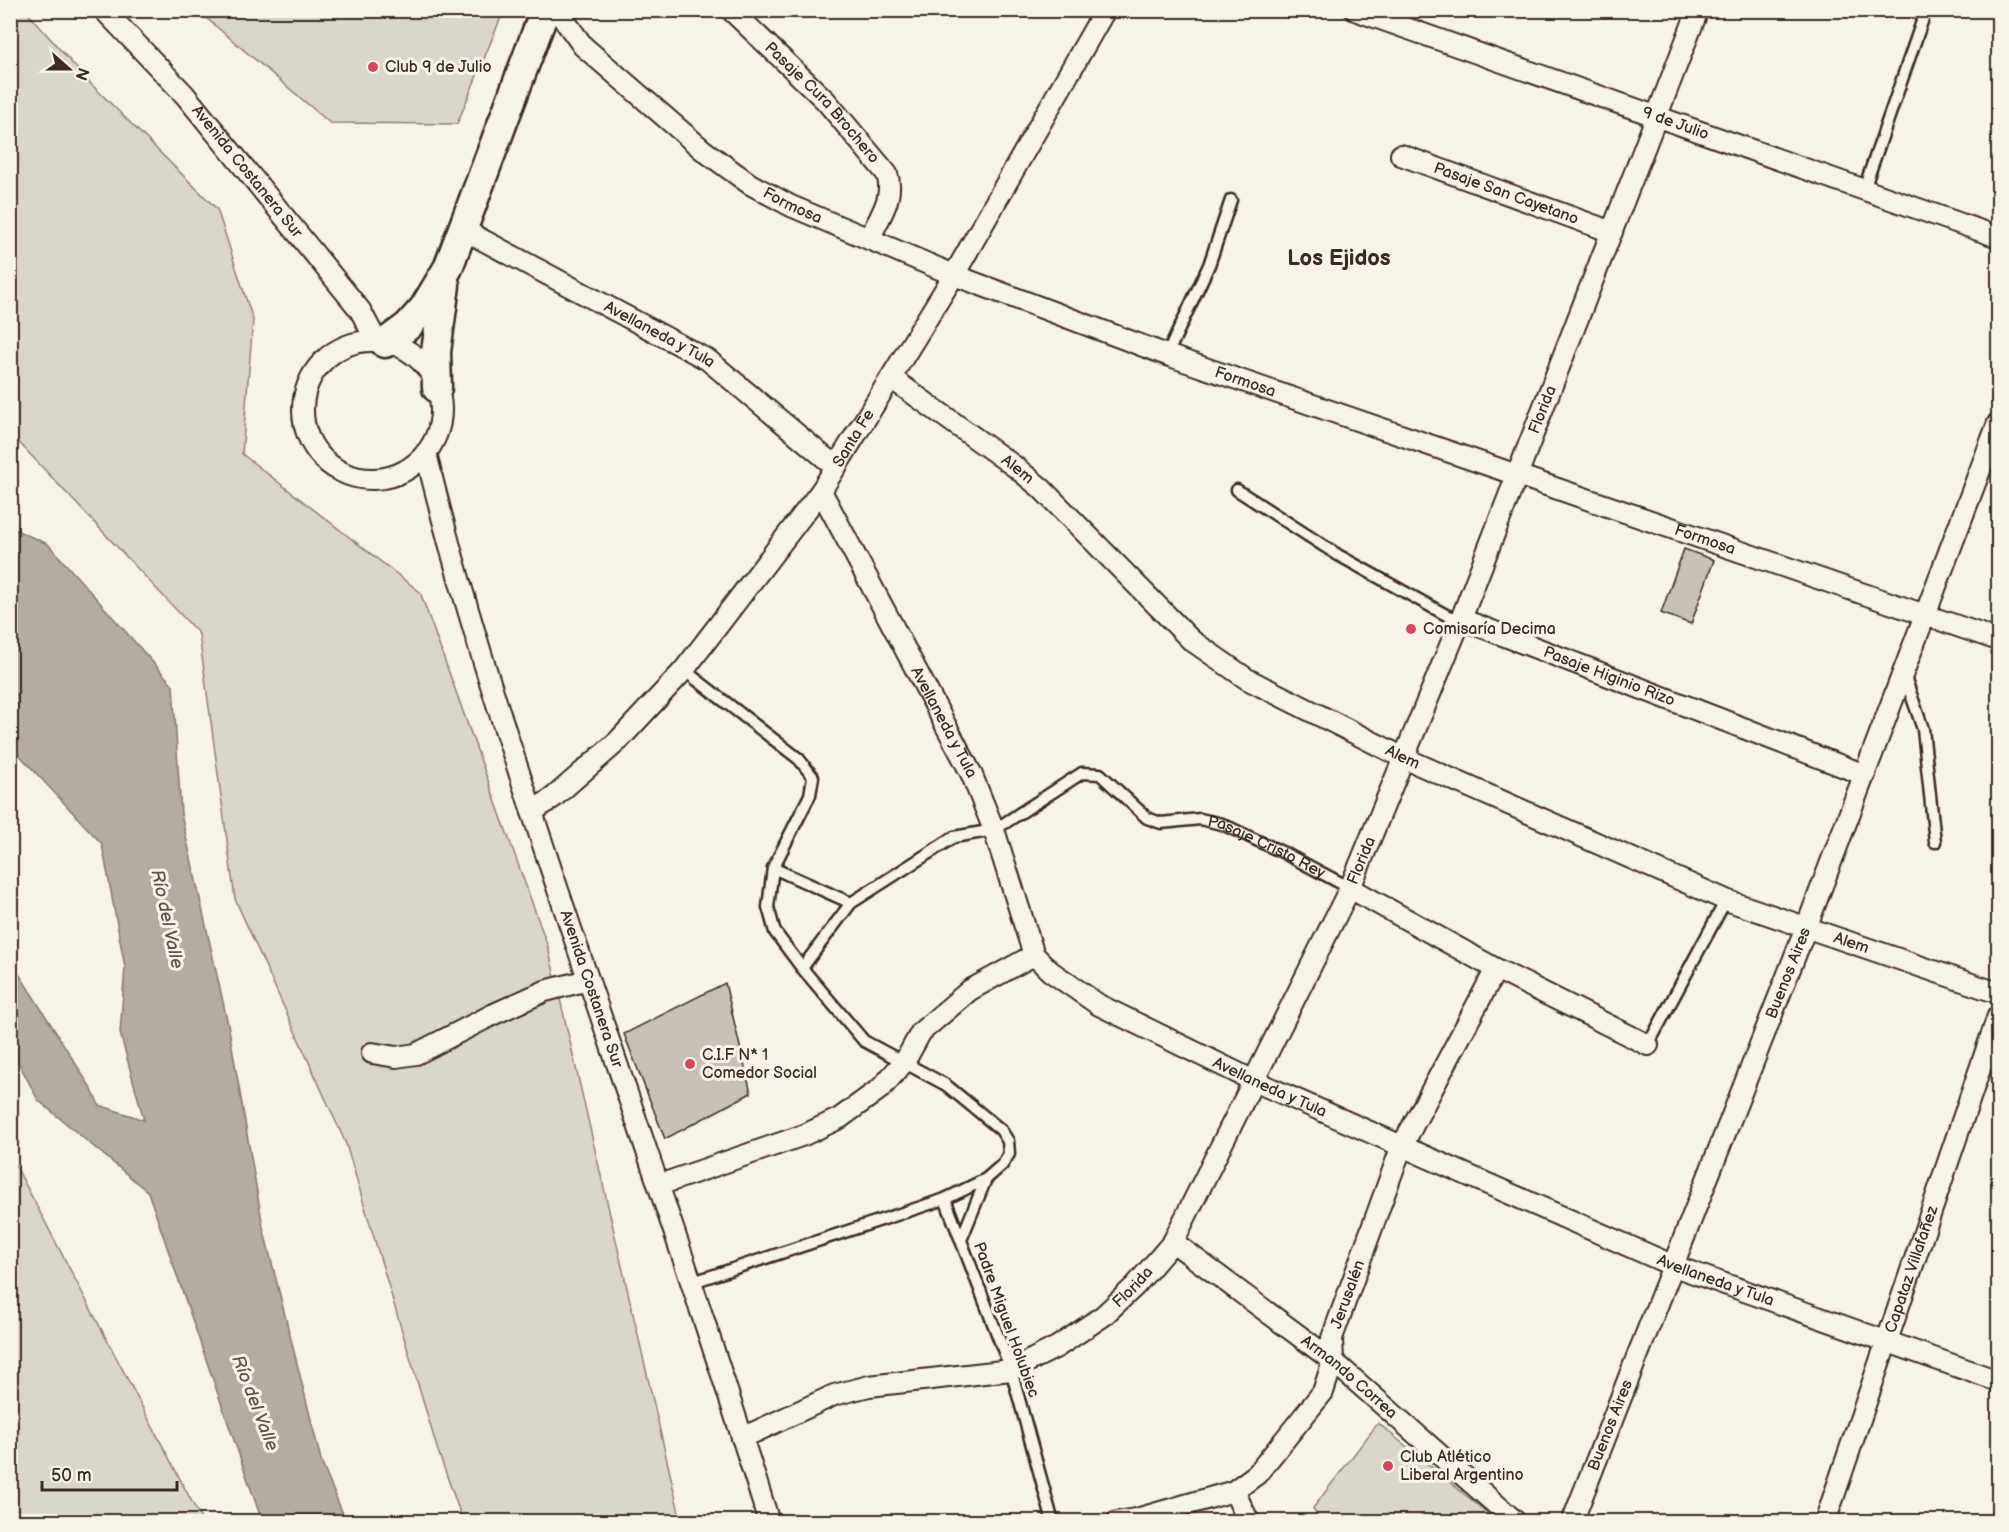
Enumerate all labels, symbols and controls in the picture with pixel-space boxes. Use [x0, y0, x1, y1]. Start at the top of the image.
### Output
street label: Pasaje Cura Brochero [761, 38, 883, 167]
north arrow [39, 39, 99, 99]
place label: Club 9 de Julio [385, 58, 492, 77]
marker: Club 9 de Julio [366, 60, 380, 74]
text: N [71, 65, 93, 83]
street label: Avenida Costanera Sur [188, 101, 307, 242]
street label: 9 de Julio [1640, 103, 1711, 144]
street label: Pasaje San Cayetano [1431, 158, 1581, 229]
street label: Formosa [760, 183, 825, 228]
district label: Los Ejidos [1287, 245, 1391, 272]
street label: Avellaneda y Tula [601, 297, 719, 372]
street label: Formosa [1212, 363, 1278, 401]
street label: Florida [1525, 383, 1560, 436]
street label: Santa Fe [829, 405, 879, 471]
street label: Alem [998, 451, 1038, 488]
street label: Formosa [1672, 520, 1738, 559]
place label: Comisaría Decima [1423, 620, 1556, 639]
marker: Comisaría Decima [1404, 622, 1418, 636]
street label: Pasaje Higinio Rizo [1541, 642, 1678, 710]
street label: Avellaneda y Tula [907, 664, 981, 781]
street label: Alem [1382, 741, 1423, 773]
street label: Pasaje Cristo Rey [1206, 812, 1329, 883]
street label: Florida [1343, 834, 1380, 887]
water label: Río del Valle [146, 868, 188, 970]
street label: Avenida Costanera Sur [556, 908, 627, 1070]
street label: Buenos Aires [1762, 925, 1815, 1021]
street label: Alem [1831, 928, 1871, 958]
place label: C.I.F N* 1 Comedor Social [702, 1046, 817, 1083]
street label: Avellaneda y Tula [1210, 1053, 1330, 1121]
marker: C.I.F N* 1 Comedor Social [683, 1057, 697, 1071]
street label: Capataz Villafañez [1881, 1203, 1942, 1335]
street label: Padre Miguel Holubiec [969, 1240, 1043, 1400]
street label: Avellaneda y Tula [1654, 1250, 1777, 1310]
street label: Jerusalén [1327, 1258, 1369, 1331]
street label: Florida [1109, 1263, 1157, 1312]
street label: Armando Correa [1297, 1331, 1401, 1423]
water label: Río del Valle [227, 1352, 283, 1454]
street label: Buenos Aires [1584, 1377, 1637, 1473]
place label: Club Atlético Liberal Argentino [1400, 1448, 1524, 1485]
scale bar [42, 1454, 177, 1492]
marker: Club Atlético Liberal Argentino [1381, 1459, 1395, 1473]
text: 50 m [51, 1465, 92, 1486]

